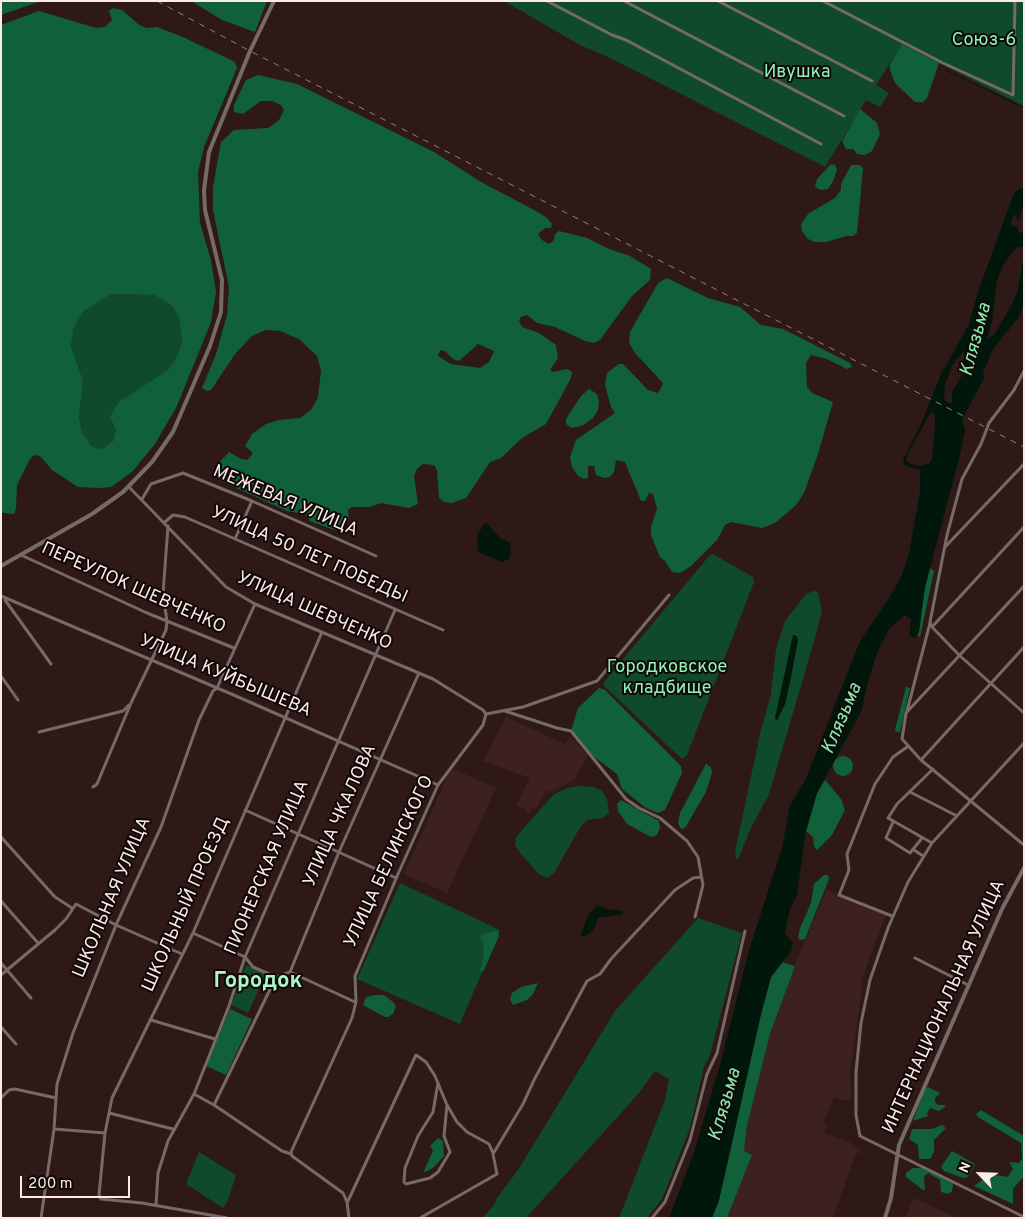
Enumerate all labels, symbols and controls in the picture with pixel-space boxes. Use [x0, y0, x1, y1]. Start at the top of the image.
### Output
park label: Союз-6 [952, 30, 1016, 52]
park label: Ивушка [764, 62, 830, 84]
water label: Клязьма [956, 301, 998, 379]
street label: МЕЖЕВАЯ УЛИЦА [209, 462, 361, 542]
street label: УЛИЦА 50 ЛЕТ ПОБЕДЫ [207, 503, 411, 609]
street label: ПЕРЕУЛОК ШЕВЧЕНКО [38, 539, 228, 639]
street label: УЛИЦА ШЕВЧЕНКО [233, 568, 395, 656]
street label: УЛИЦА КУЙБЫШЕВА [136, 631, 314, 723]
park label: Городковское кладбище [607, 657, 727, 700]
water label: Клязьма [818, 680, 868, 758]
street label: УЛИЦА ЧКАЛОВА [300, 742, 382, 890]
street label: УЛИЦА БЕЛИНСКОГО [341, 773, 439, 951]
street label: ПИОНЕРСКАЯ УЛИЦА [221, 777, 315, 959]
street label: ШКОЛЬНАЯ УЛИЦА [69, 814, 157, 982]
street label: ШКОЛЬНЫЙ ПРОЕЗД [139, 814, 235, 996]
street label: ИНТЕРНАЦИОНАЛЬНАЯ УЛИЦА [879, 877, 1011, 1137]
district label: Городок [213, 970, 303, 996]
water label: Клязьма [705, 1066, 747, 1144]
north arrow [955, 1149, 1005, 1199]
text: N [956, 1160, 976, 1176]
scale bar [22, 1166, 132, 1198]
text: 200 m [28, 1175, 73, 1194]

